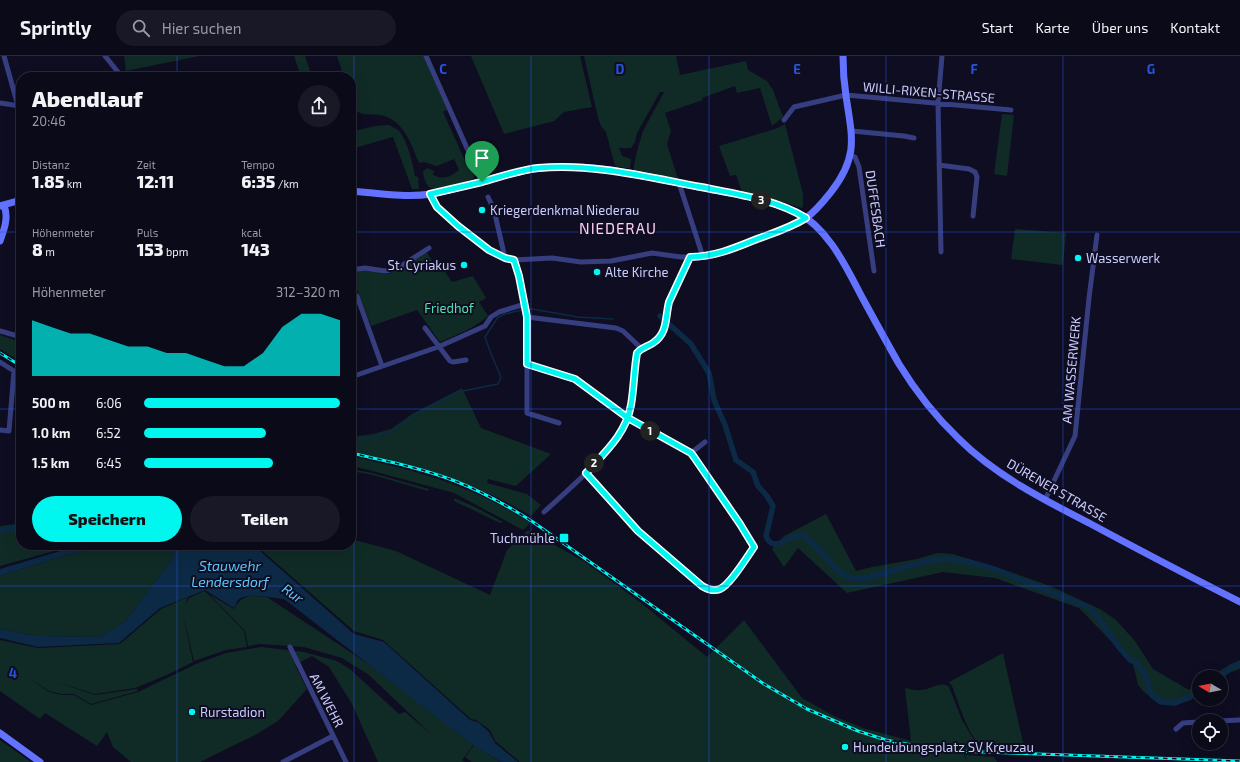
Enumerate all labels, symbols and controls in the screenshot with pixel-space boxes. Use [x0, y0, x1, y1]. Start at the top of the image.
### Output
search box [116, 10, 396, 46]
text: Sprintly [20, 16, 92, 39]
icon: search [130, 17, 152, 39]
text: Hier suchen [162, 19, 241, 37]
text: Start [982, 19, 1013, 36]
text: Karte [1035, 19, 1070, 36]
text: Über uns [1092, 19, 1148, 36]
text: Kontakt [1170, 19, 1220, 36]
text: C [439, 61, 447, 77]
text: D [616, 61, 625, 77]
text: E [793, 61, 801, 77]
text: F [970, 61, 978, 77]
text: G [1147, 61, 1155, 77]
street label: WILLI-RIXEN-STRASSE [862, 78, 996, 106]
text: Abendlauf [32, 85, 142, 111]
button: share [298, 85, 340, 127]
text: 20:46 [32, 113, 66, 129]
pin [465, 141, 499, 182]
icon: arrive [471, 147, 493, 169]
text: Distanz [32, 158, 70, 171]
text: Zeit [137, 158, 156, 171]
text: Tempo [241, 158, 275, 171]
street label: DUFFESBACH [863, 169, 889, 249]
text: 1.85 [32, 171, 64, 191]
text: 12:11 [137, 171, 174, 191]
text: 6:35 [241, 171, 275, 191]
text: km [64, 177, 82, 190]
text: /km [275, 177, 299, 190]
pin: 3 [751, 190, 771, 210]
text: 3 [758, 193, 764, 206]
place label: Kriegerdenkmal Niederau [490, 202, 640, 218]
marker: Kriegerdenkmal Niederau [477, 205, 487, 215]
district label: NIEDERAU [579, 219, 657, 237]
text: Höhenmeter [32, 226, 94, 239]
text: Puls [137, 226, 158, 239]
text: kcal [241, 226, 261, 239]
text: 8 [32, 239, 43, 259]
text: 153 [137, 239, 164, 259]
text: 143 [241, 239, 270, 259]
text: m [43, 245, 55, 258]
text: bpm [164, 245, 188, 258]
place label: Wasserwerk [1086, 250, 1161, 266]
marker: Wasserwerk [1073, 253, 1083, 263]
place label: St. Cyriakus [388, 257, 456, 273]
marker: St. Cyriakus [459, 260, 469, 270]
place label: Alte Kirche [605, 264, 669, 280]
marker: Alte Kirche [592, 267, 602, 277]
text: Höhenmeter [32, 284, 106, 300]
text: 312–320 m [276, 284, 340, 300]
park label: Friedhof [424, 300, 475, 316]
street label: AM WASSERWERK [1058, 315, 1084, 424]
text: 500 m [32, 395, 70, 411]
text: 6:06 [96, 395, 122, 411]
pin: 1 [640, 421, 660, 441]
text: 1 [648, 424, 652, 437]
text: 1.0 km [32, 425, 71, 441]
text: 6:52 [96, 425, 121, 441]
pin: 2 [584, 453, 604, 473]
text: 1.5 km [32, 455, 70, 471]
text: 6:45 [96, 455, 121, 471]
street label: DÜRENER STRASSE [1004, 455, 1110, 525]
text: 2 [591, 456, 597, 469]
button: Speichern [32, 496, 182, 542]
button: Teilen [190, 496, 340, 542]
place label: Tuchmühle [490, 530, 555, 546]
marker: Tuchmühle [558, 532, 570, 544]
water label: Stauwehr Lendersdorf [191, 557, 271, 590]
water label: Rur [279, 580, 307, 607]
text: 4 [9, 665, 17, 681]
street label: AM WEHR [307, 670, 347, 730]
north arrow [1192, 670, 1228, 706]
map controls [1192, 670, 1228, 750]
place label: Rurstadion [200, 704, 265, 720]
marker: Rurstadion [187, 707, 197, 717]
button: locate [1192, 714, 1228, 750]
place label: Hundeübungsplatz SV Kreuzau [853, 739, 1034, 755]
marker: Hundeübungsplatz SV Kreuzau [840, 742, 850, 752]

